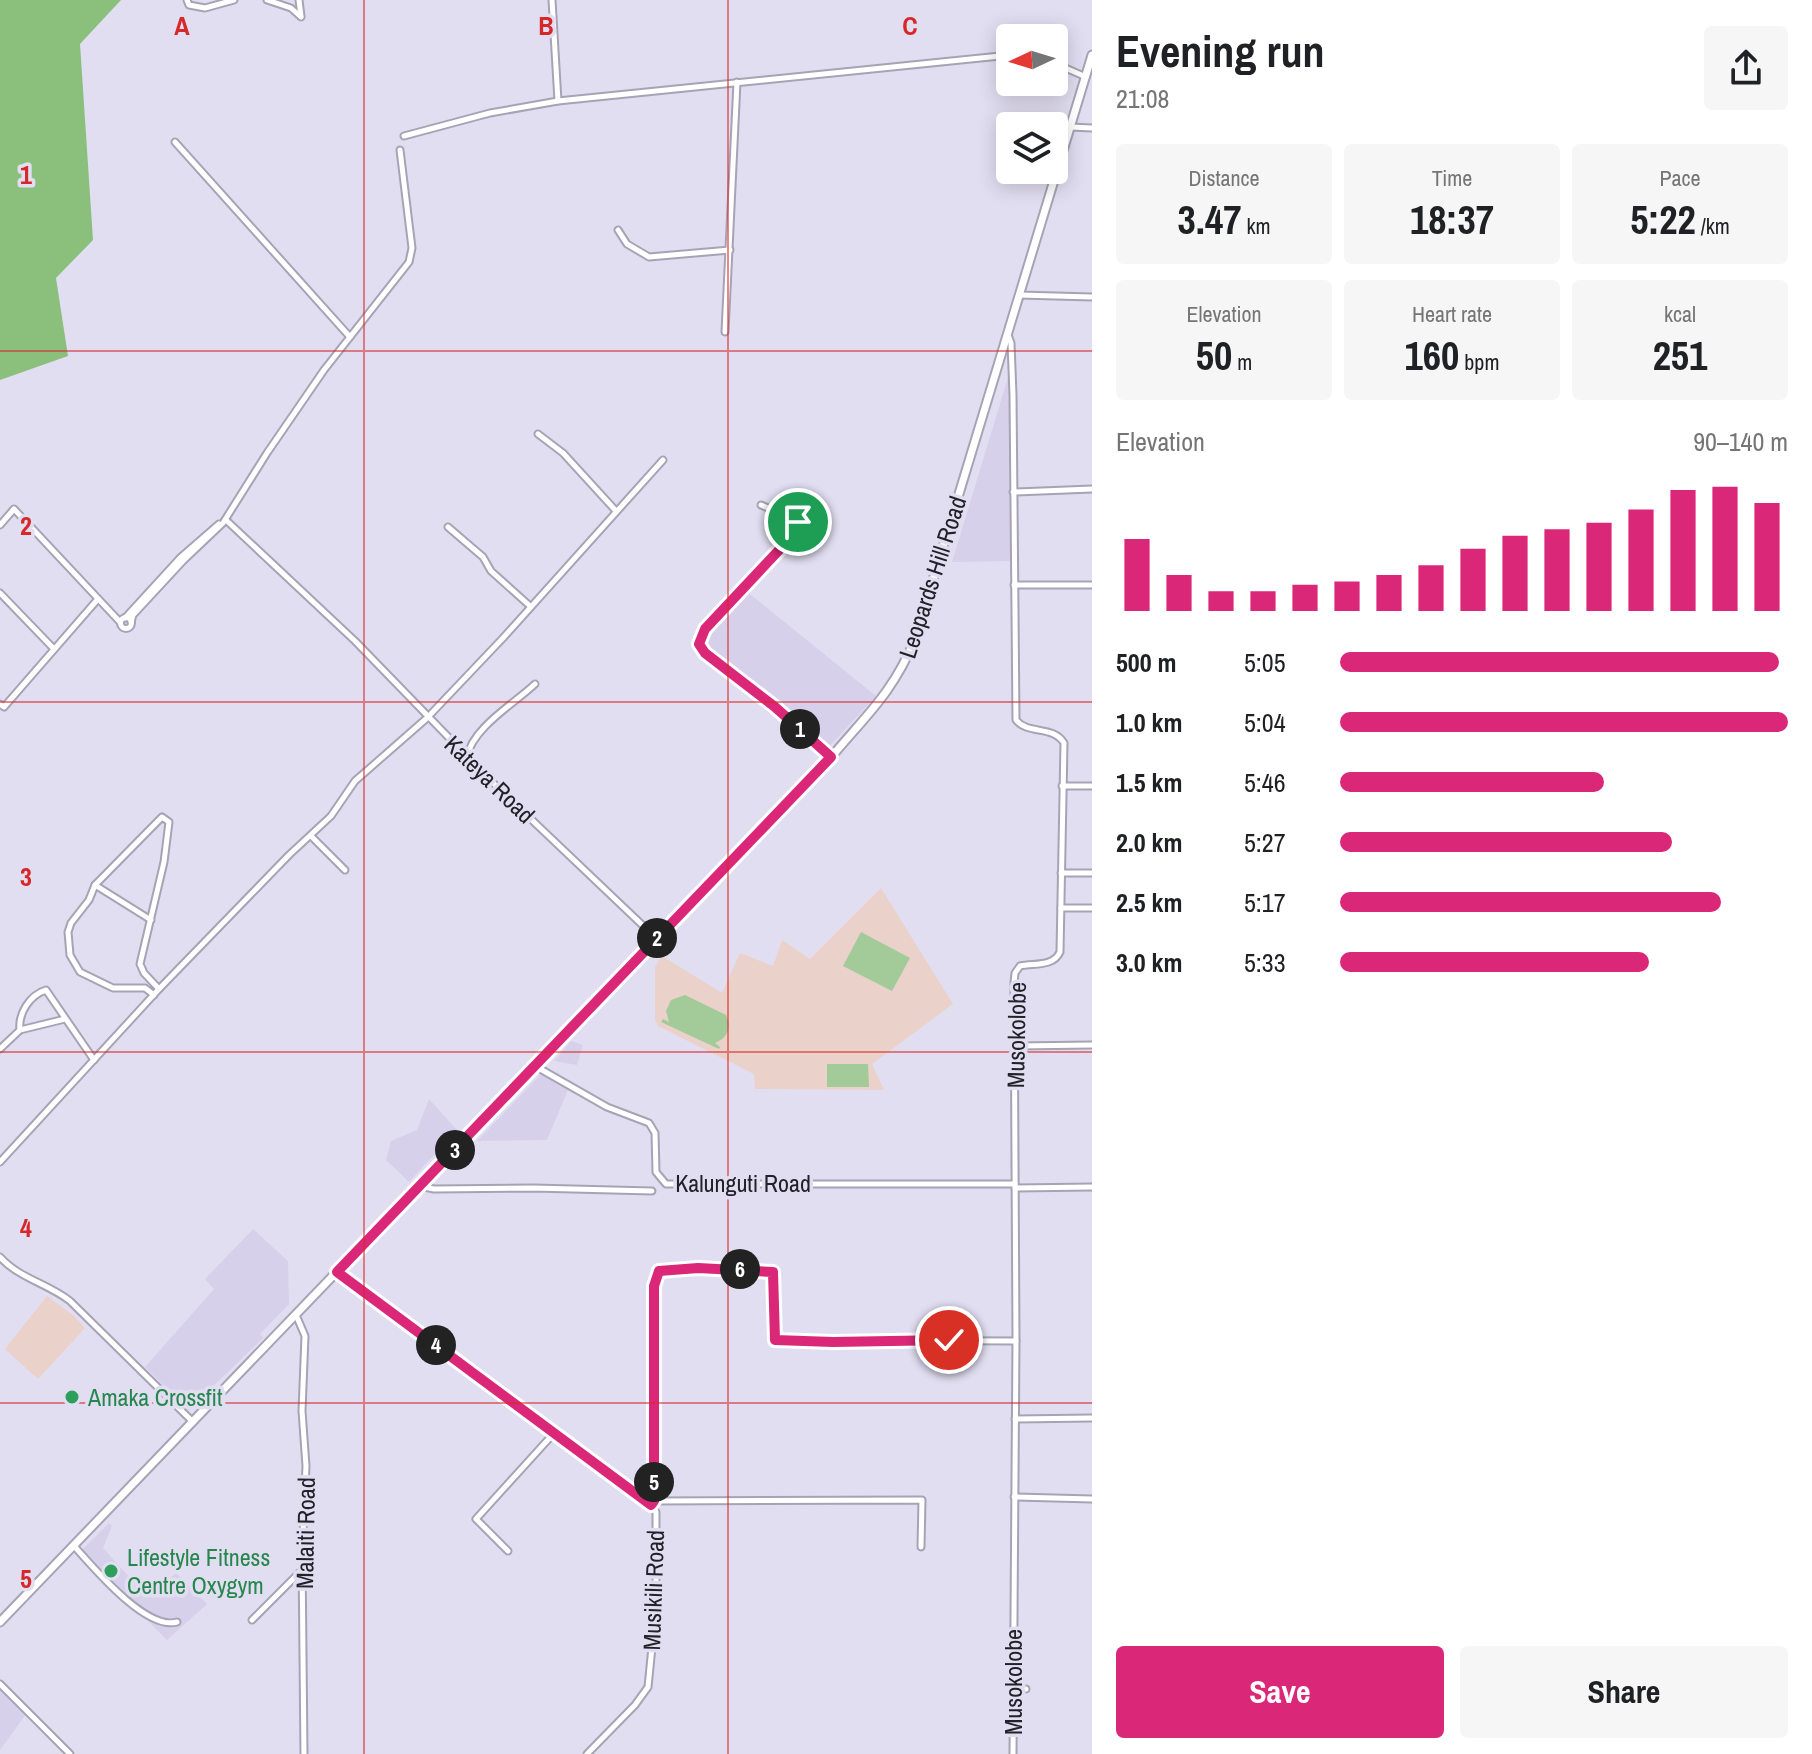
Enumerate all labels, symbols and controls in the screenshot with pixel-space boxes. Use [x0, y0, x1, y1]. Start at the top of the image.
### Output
text: A [174, 8, 190, 43]
text: B [538, 8, 554, 43]
text: C [902, 8, 918, 43]
text: Evening run [1116, 21, 1325, 81]
north arrow [996, 24, 1068, 96]
map controls [996, 24, 1068, 184]
button: share [1704, 26, 1788, 110]
text: 21:08 [1116, 81, 1169, 116]
button: layers [996, 112, 1068, 184]
text: 1 [20, 157, 32, 192]
text: Distance [1188, 163, 1260, 193]
text: Time [1432, 163, 1472, 193]
text: Pace [1659, 163, 1701, 193]
text: 3.47 [1178, 193, 1241, 246]
text: 18:37 [1410, 193, 1494, 246]
text: 5:22 [1630, 193, 1696, 246]
text: km [1241, 211, 1270, 241]
text: /km [1696, 211, 1730, 241]
text: Elevation [1186, 299, 1262, 329]
text: Heart rate [1412, 299, 1492, 329]
text: kcal [1664, 299, 1696, 329]
text: 50 [1196, 329, 1232, 382]
text: 160 [1405, 329, 1459, 382]
text: 251 [1653, 329, 1707, 382]
text: m [1232, 347, 1252, 377]
text: bpm [1459, 347, 1499, 377]
text: Elevation [1116, 424, 1205, 459]
text: 90–140 m [1693, 424, 1788, 459]
pin [764, 488, 832, 556]
street label: Leopards Hill Road [891, 492, 973, 662]
icon: arrive [776, 500, 820, 544]
text: 2 [20, 508, 32, 543]
text: 500 m [1116, 645, 1176, 680]
text: 5:05 [1244, 645, 1286, 680]
text: 1.0 km [1116, 705, 1182, 740]
text: 5:04 [1244, 705, 1286, 740]
pin: 1 [780, 709, 820, 749]
text: 1 [795, 714, 805, 744]
street label: Kateya Road [438, 728, 542, 830]
text: 1.5 km [1116, 765, 1182, 800]
text: 5:46 [1244, 765, 1286, 800]
text: 2.0 km [1116, 825, 1182, 860]
text: 5:27 [1244, 825, 1286, 860]
text: 3 [20, 859, 32, 894]
text: 2.5 km [1116, 885, 1182, 920]
text: 5:17 [1244, 885, 1286, 920]
pin: 2 [637, 918, 677, 958]
text: 2 [652, 923, 662, 953]
text: 3.0 km [1116, 945, 1182, 980]
text: 5:33 [1244, 945, 1286, 980]
street label: Musokolobe [999, 982, 1033, 1088]
pin: 3 [435, 1130, 475, 1170]
text: 3 [450, 1135, 460, 1165]
street label: Kalunguti Road [675, 1167, 811, 1199]
text: 4 [20, 1210, 32, 1245]
pin: 6 [720, 1249, 760, 1289]
text: 6 [735, 1254, 745, 1284]
pin [915, 1306, 983, 1374]
icon: check [927, 1318, 971, 1362]
pin: 4 [416, 1325, 456, 1365]
text: 4 [431, 1330, 441, 1360]
place label: Amaka Crossfit [87, 1381, 223, 1413]
marker: Amaka Crossfit [63, 1388, 81, 1406]
pin: 5 [634, 1462, 674, 1502]
text: 5 [649, 1467, 659, 1497]
street label: Malaiti Road [288, 1477, 322, 1589]
street label: Musikili Road [635, 1529, 671, 1651]
place label: Lifestyle Fitness Centre Oxygym [127, 1541, 270, 1601]
text: 5 [20, 1561, 32, 1596]
marker: Lifestyle Fitness Centre Oxygym [102, 1562, 120, 1580]
street label: Musokolobe [997, 1629, 1029, 1735]
button: Save [1116, 1646, 1444, 1738]
button: Share [1460, 1646, 1788, 1738]

